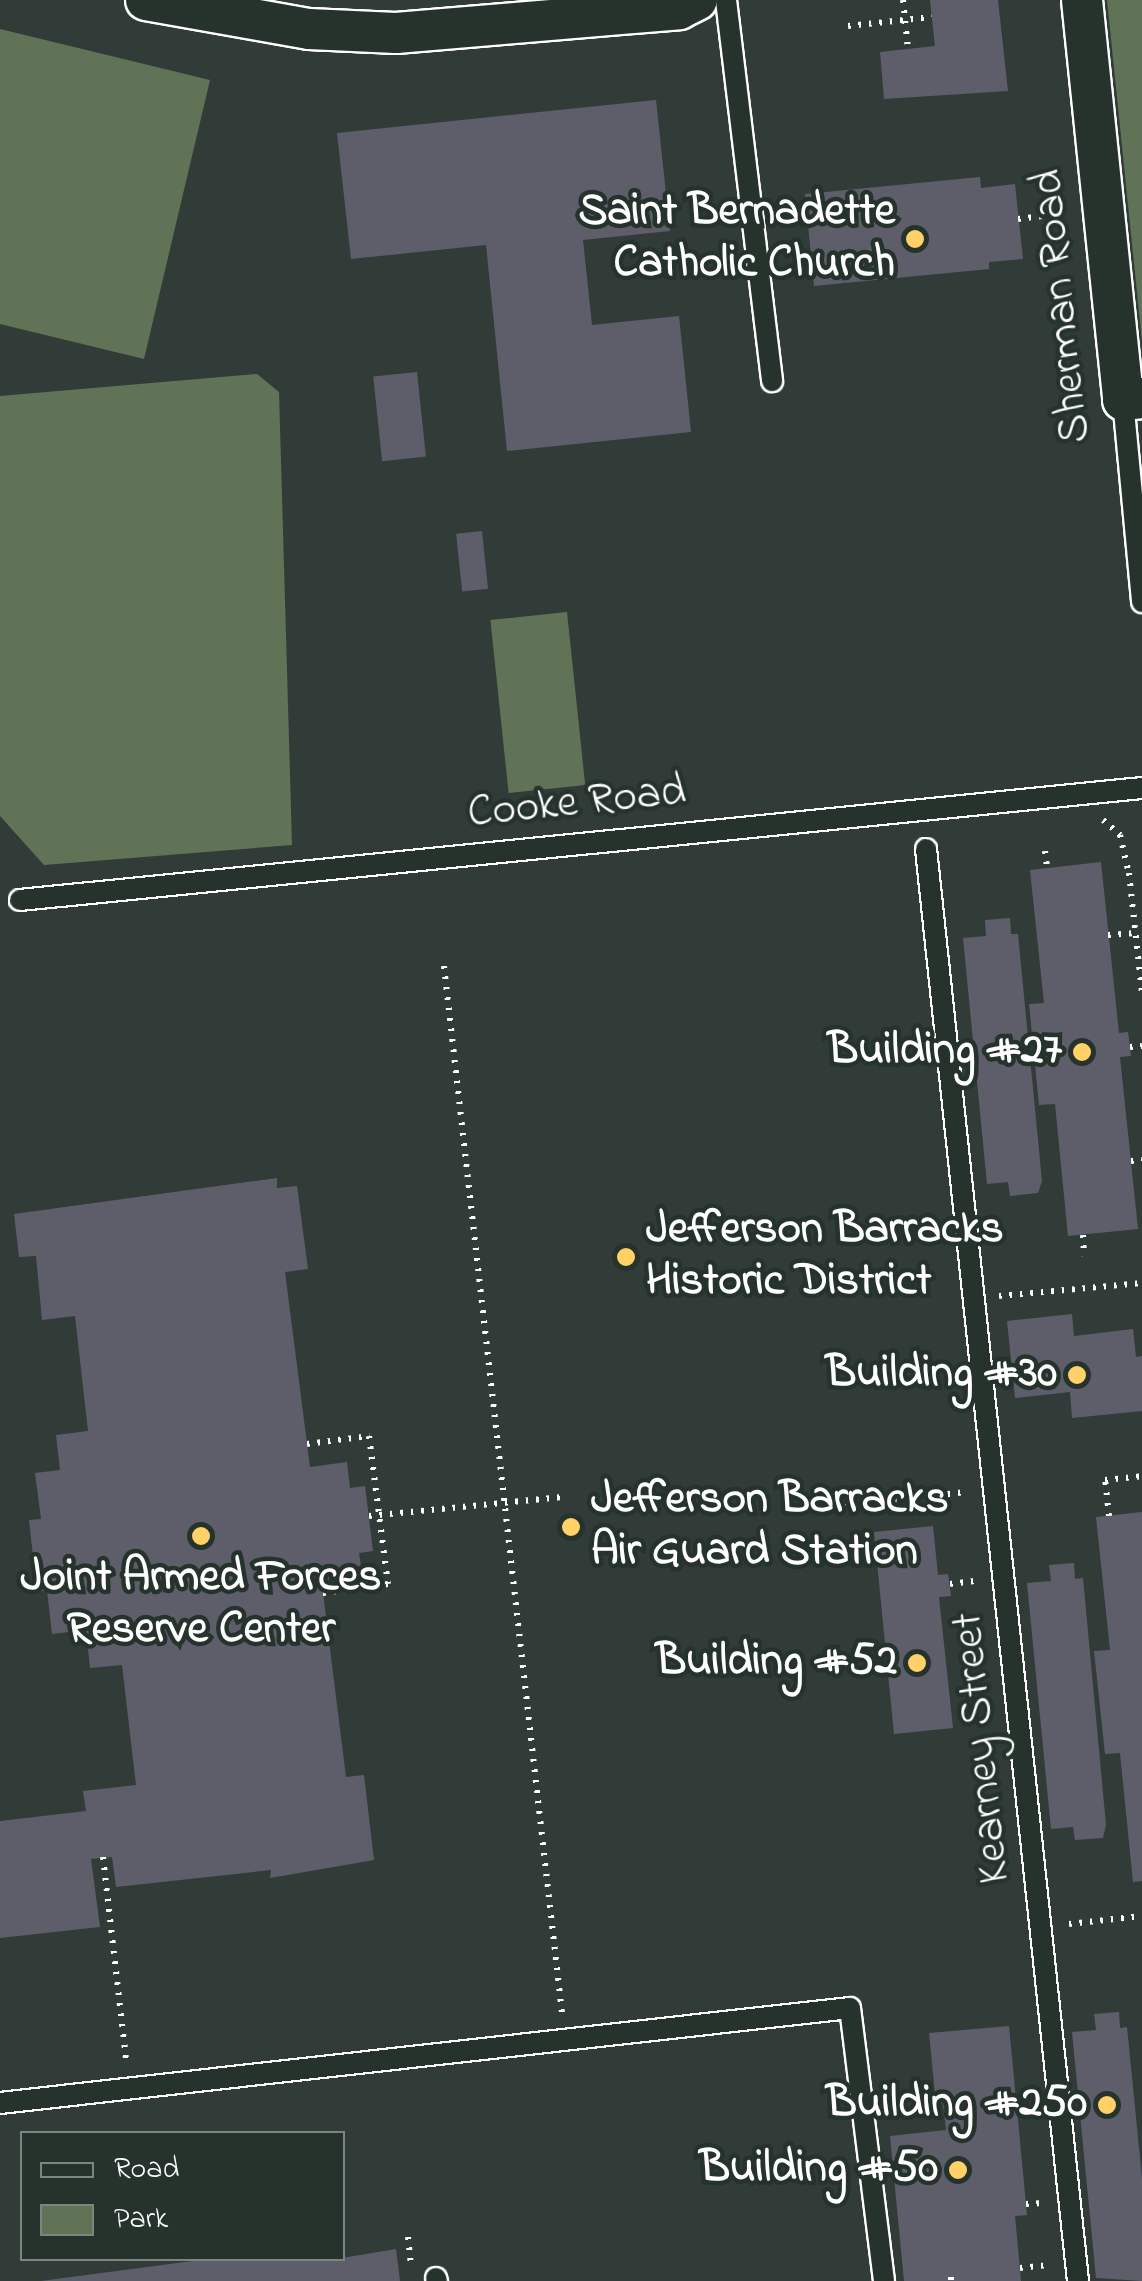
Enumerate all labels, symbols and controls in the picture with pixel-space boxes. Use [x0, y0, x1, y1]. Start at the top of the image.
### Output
street label: Sherman Road [1022, 166, 1104, 446]
place label: Saint Bernadette Catholic Church [578, 186, 895, 292]
marker: Saint Bernadette Catholic Church [904, 228, 926, 250]
street label: Cooke Road [465, 766, 689, 842]
place label: Building #27 [828, 1025, 1062, 1079]
marker: Building #27 [1071, 1041, 1093, 1063]
place label: Jefferson Barracks Historic District [646, 1204, 1004, 1310]
marker: Jefferson Barracks Historic District [615, 1246, 637, 1268]
place label: Building #30 [826, 1348, 1057, 1402]
marker: Building #30 [1066, 1364, 1088, 1386]
place label: Jefferson Barracks Air Guard Station [591, 1474, 949, 1580]
marker: Jefferson Barracks Air Guard Station [560, 1516, 582, 1538]
marker: Joint Armed Forces Reserve Center [190, 1525, 212, 1547]
place label: Joint Armed Forces Reserve Center [21, 1552, 381, 1658]
street label: Kearney Street [942, 1610, 1024, 1886]
place label: Building #52 [656, 1636, 897, 1690]
marker: Building #52 [906, 1652, 928, 1674]
place label: Building #250 [826, 2078, 1087, 2132]
marker: Building #250 [1096, 2094, 1118, 2116]
legend [20, 2131, 345, 2261]
place label: Building #50 [700, 2143, 938, 2197]
text: Road [114, 2148, 179, 2192]
marker: Building #50 [947, 2159, 969, 2181]
text: Park [114, 2198, 168, 2242]

